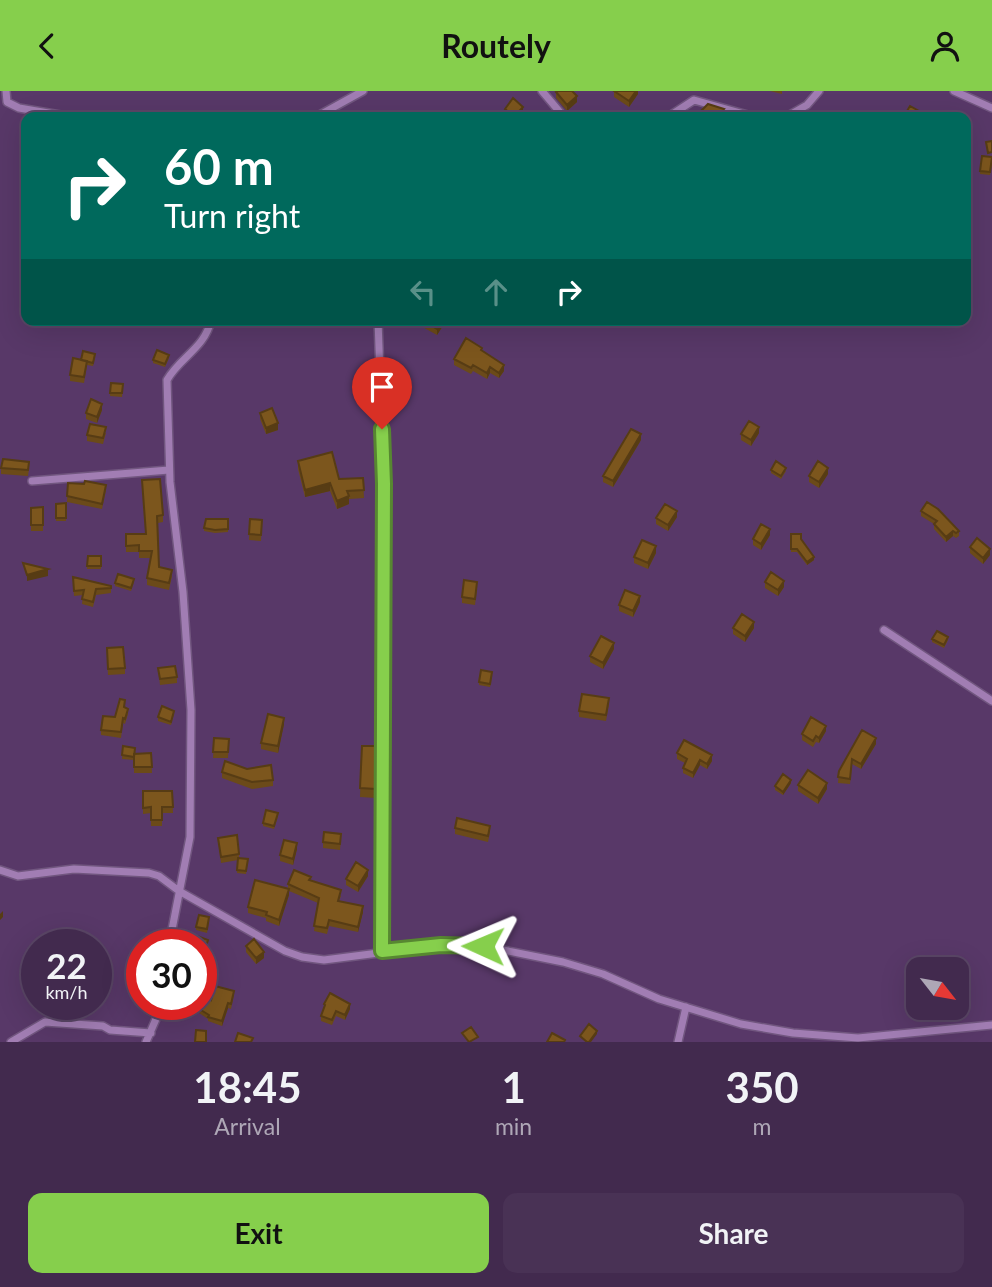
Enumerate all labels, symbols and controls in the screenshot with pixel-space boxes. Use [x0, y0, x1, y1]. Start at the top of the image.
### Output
text: Routely [441, 26, 551, 65]
icon: back [28, 27, 66, 65]
icon: person [926, 27, 964, 65]
text: 60 m [164, 137, 274, 195]
icon: right [49, 140, 140, 231]
text: Turn right [164, 196, 300, 235]
icon: left [404, 273, 442, 311]
icon: ahead [477, 273, 515, 311]
icon: right [550, 273, 588, 311]
pin [352, 357, 412, 429]
icon: arrive [363, 368, 401, 406]
position arrow [446, 909, 520, 983]
speed limit sign: 30 [126, 929, 217, 1020]
text: 22 [46, 944, 87, 986]
north arrow [906, 957, 970, 1020]
map controls [906, 957, 969, 1020]
text: km/h [45, 981, 88, 1003]
text: 18:45 [193, 1062, 302, 1112]
text: 1 [501, 1062, 526, 1112]
text: 350 [726, 1062, 799, 1112]
text: Arrival [214, 1112, 281, 1140]
text: min [495, 1112, 532, 1140]
text: m [753, 1112, 772, 1140]
button: Exit [28, 1193, 489, 1273]
button: Share [503, 1193, 964, 1273]

